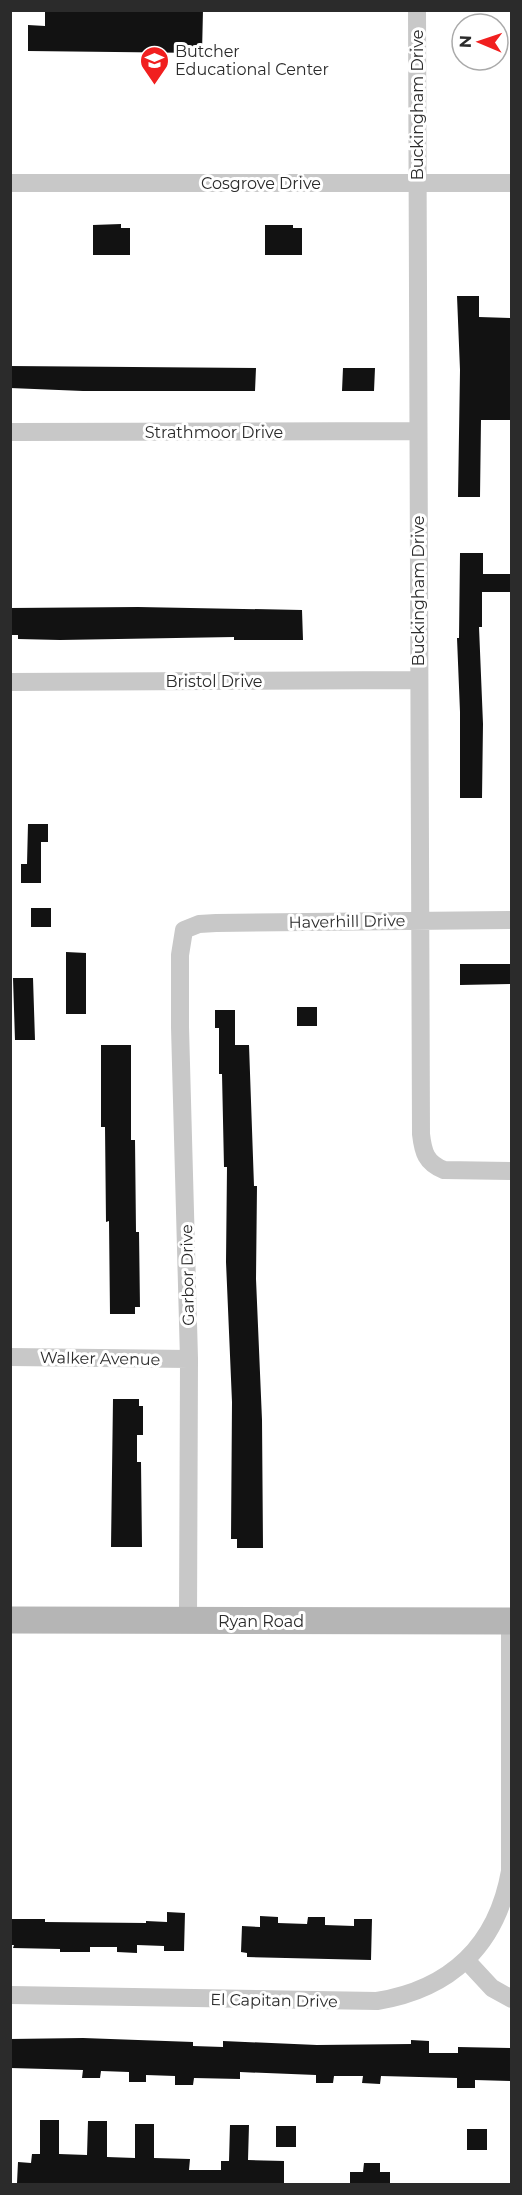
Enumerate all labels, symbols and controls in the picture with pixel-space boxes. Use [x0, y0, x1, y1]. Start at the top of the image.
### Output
north arrow [450, 12, 510, 72]
street label: Buckingham Drive [408, 30, 427, 180]
text: N [456, 35, 475, 48]
place label: Butcher Educational Center [175, 42, 329, 79]
school or university icon: Butcher Educational Center [138, 44, 170, 86]
street label: Cosgrove Drive [201, 174, 321, 193]
street label: Strathmoor Drive [145, 423, 283, 442]
street label: Buckingham Drive [409, 516, 428, 666]
street label: Bristol Drive [165, 672, 263, 691]
street label: Haverhill Drive [289, 911, 405, 932]
street label: Garbor Drive [177, 1224, 198, 1326]
street label: Walker Avenue [40, 1348, 160, 1369]
street label: Ryan Road [218, 1612, 304, 1631]
street label: El Capitan Drive [210, 1990, 338, 2011]

